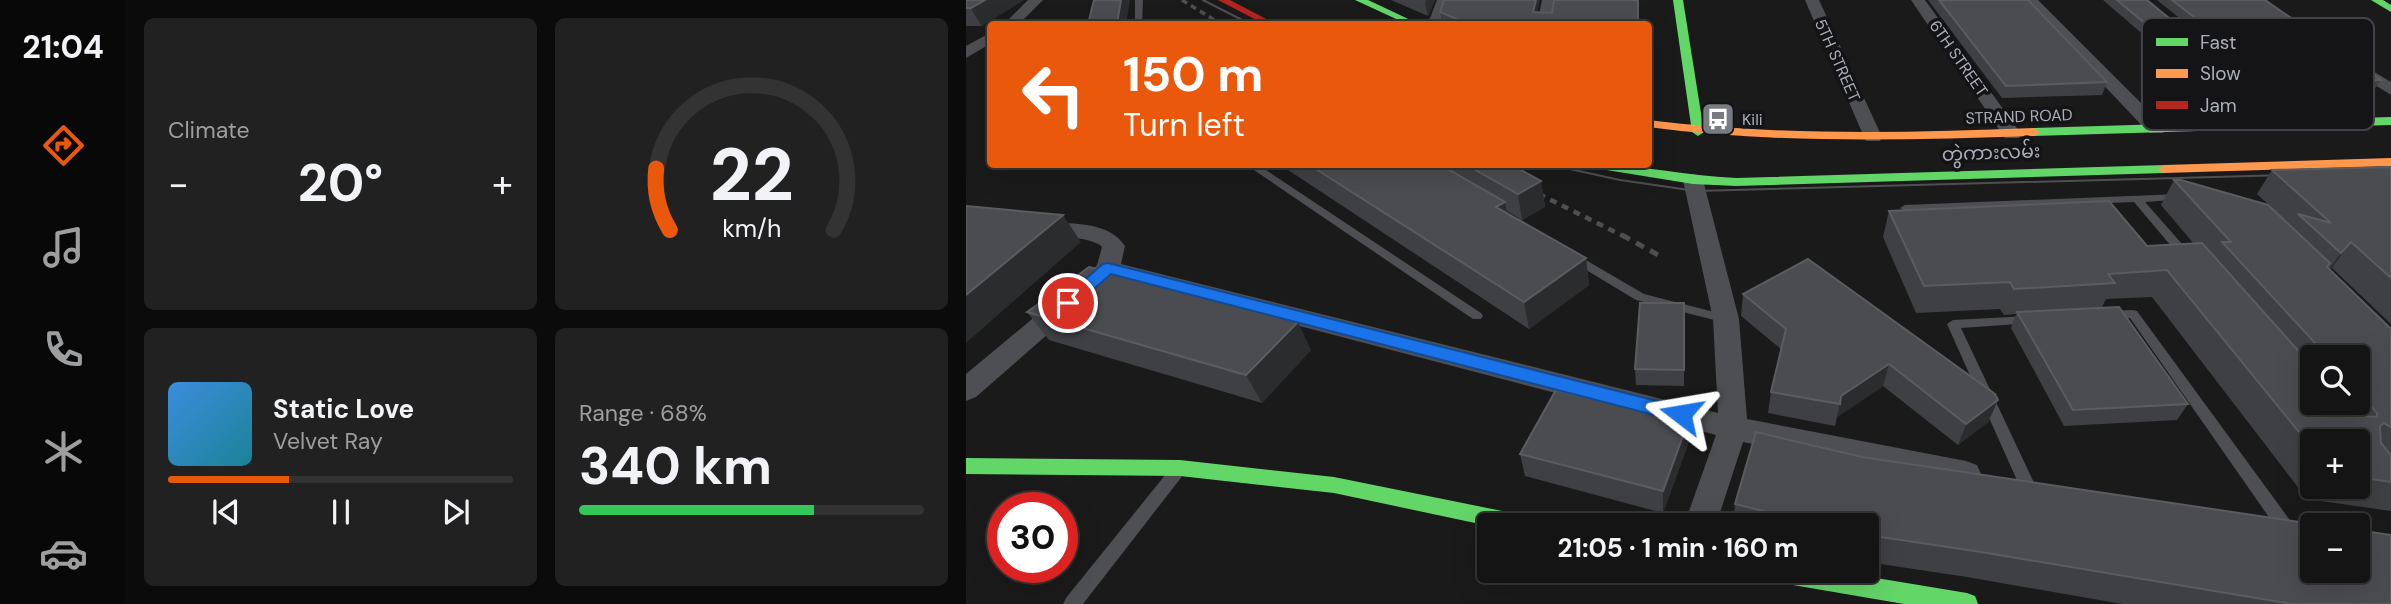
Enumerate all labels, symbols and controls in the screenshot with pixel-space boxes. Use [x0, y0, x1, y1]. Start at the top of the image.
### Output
street label: 5TH STREET [1810, 16, 1865, 105]
street label: 6TH STREET [1925, 16, 1992, 100]
legend [2142, 18, 2374, 130]
text: 21:04 [22, 26, 104, 68]
text: Fast [2200, 30, 2236, 55]
text: 150 m [1123, 42, 1263, 106]
icon: left [1008, 49, 1099, 140]
text: Slow [2200, 61, 2241, 86]
text: Jam [2200, 93, 2237, 118]
bus stop icon: Kili [1699, 100, 1737, 138]
text: Turn left [1123, 104, 1245, 146]
street label: STRAND ROAD [1965, 104, 2073, 129]
place label: Kili [1742, 109, 1763, 130]
text: Climate [168, 115, 250, 145]
icon: directions [39, 121, 88, 170]
text: 22 [709, 128, 794, 223]
street label: တွဲကားလမ်း [1941, 136, 2041, 170]
text: 20° [298, 149, 383, 217]
text: − [168, 159, 189, 209]
text: + [492, 159, 513, 209]
text: km/h [722, 212, 781, 245]
icon: music [39, 223, 88, 272]
pin [1038, 273, 1098, 333]
icon: arrive [1049, 284, 1087, 322]
icon: phone [39, 325, 88, 374]
map controls [2300, 345, 2370, 583]
button: search [2300, 345, 2370, 415]
position arrow [1644, 377, 1718, 451]
text: Static Love [273, 392, 414, 426]
text: Range · 68% [579, 398, 707, 428]
text: Velvet Ray [273, 426, 383, 456]
icon: climate [39, 427, 88, 476]
button: + [2300, 429, 2370, 499]
text: 340 km [579, 432, 772, 500]
speed limit sign: 30 [987, 492, 1078, 583]
icon: previous [207, 493, 245, 531]
icon: pause [322, 493, 360, 531]
icon: next [437, 493, 475, 531]
button: − [2300, 513, 2370, 583]
icon: car [39, 529, 88, 578]
text: 21:05 · 1 min · 160 m [1557, 531, 1799, 565]

